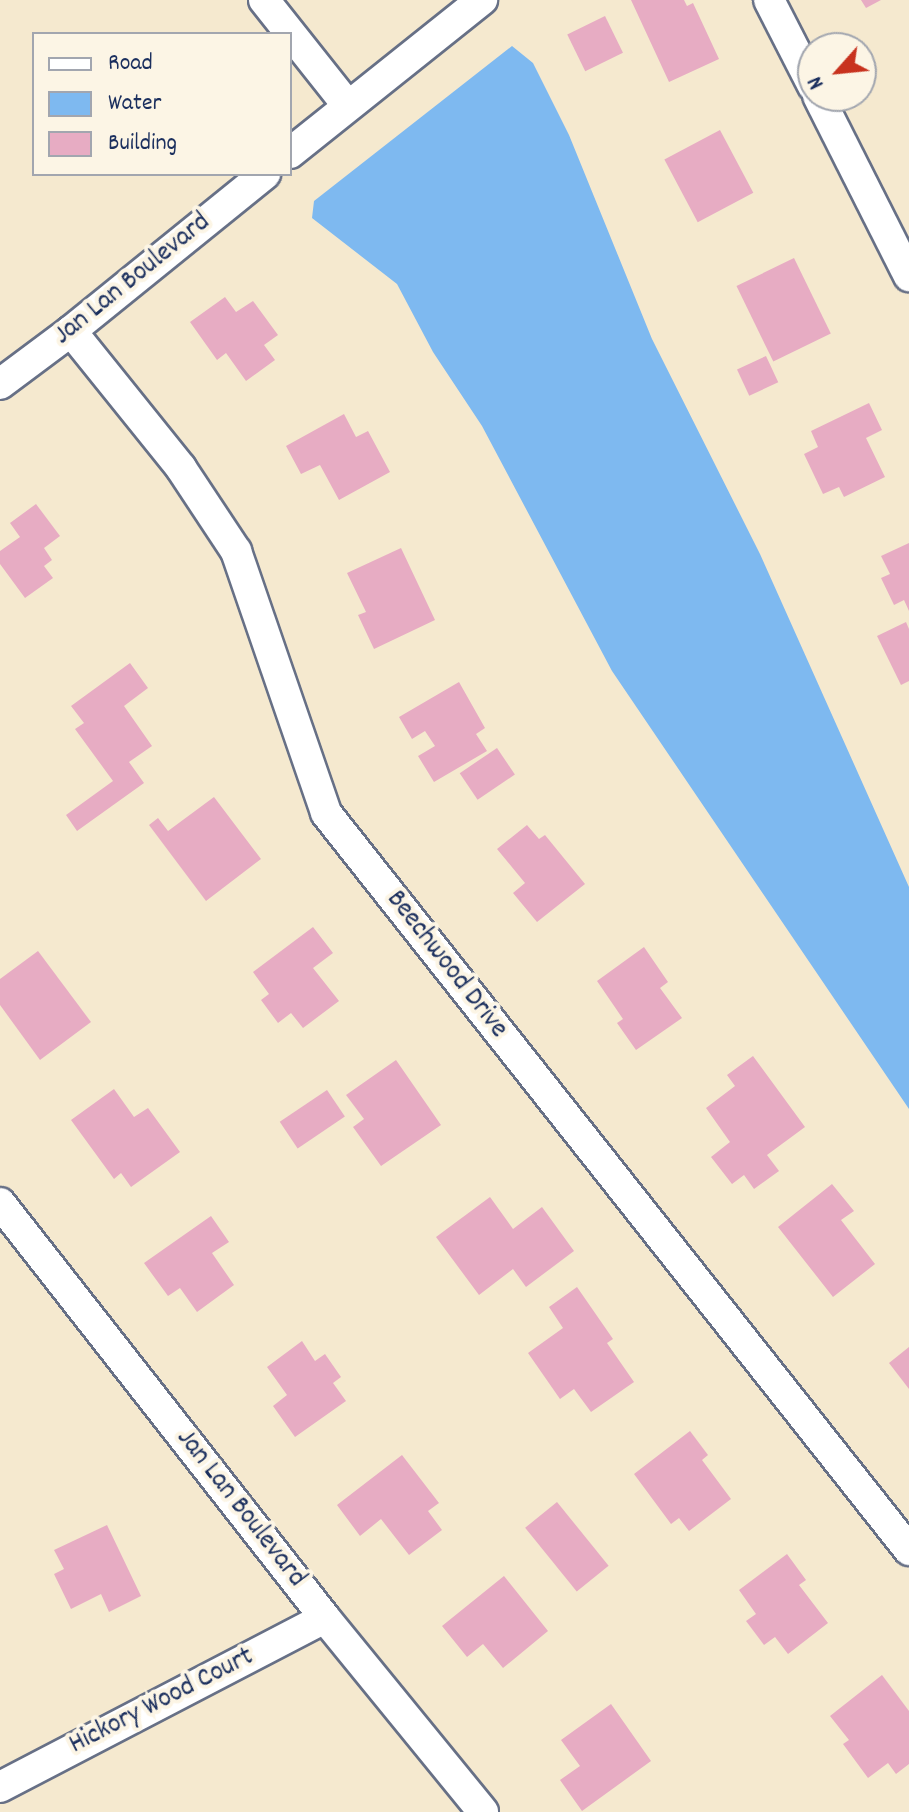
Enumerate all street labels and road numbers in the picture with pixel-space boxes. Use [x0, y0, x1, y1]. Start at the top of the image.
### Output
street label: Jan Lan Boulevard [48, 207, 218, 353]
street label: Beechwood Drive [378, 884, 514, 1046]
street label: Jan Lan Boulevard [168, 1423, 312, 1595]
street label: Hickory Wood Court [64, 1641, 260, 1763]

